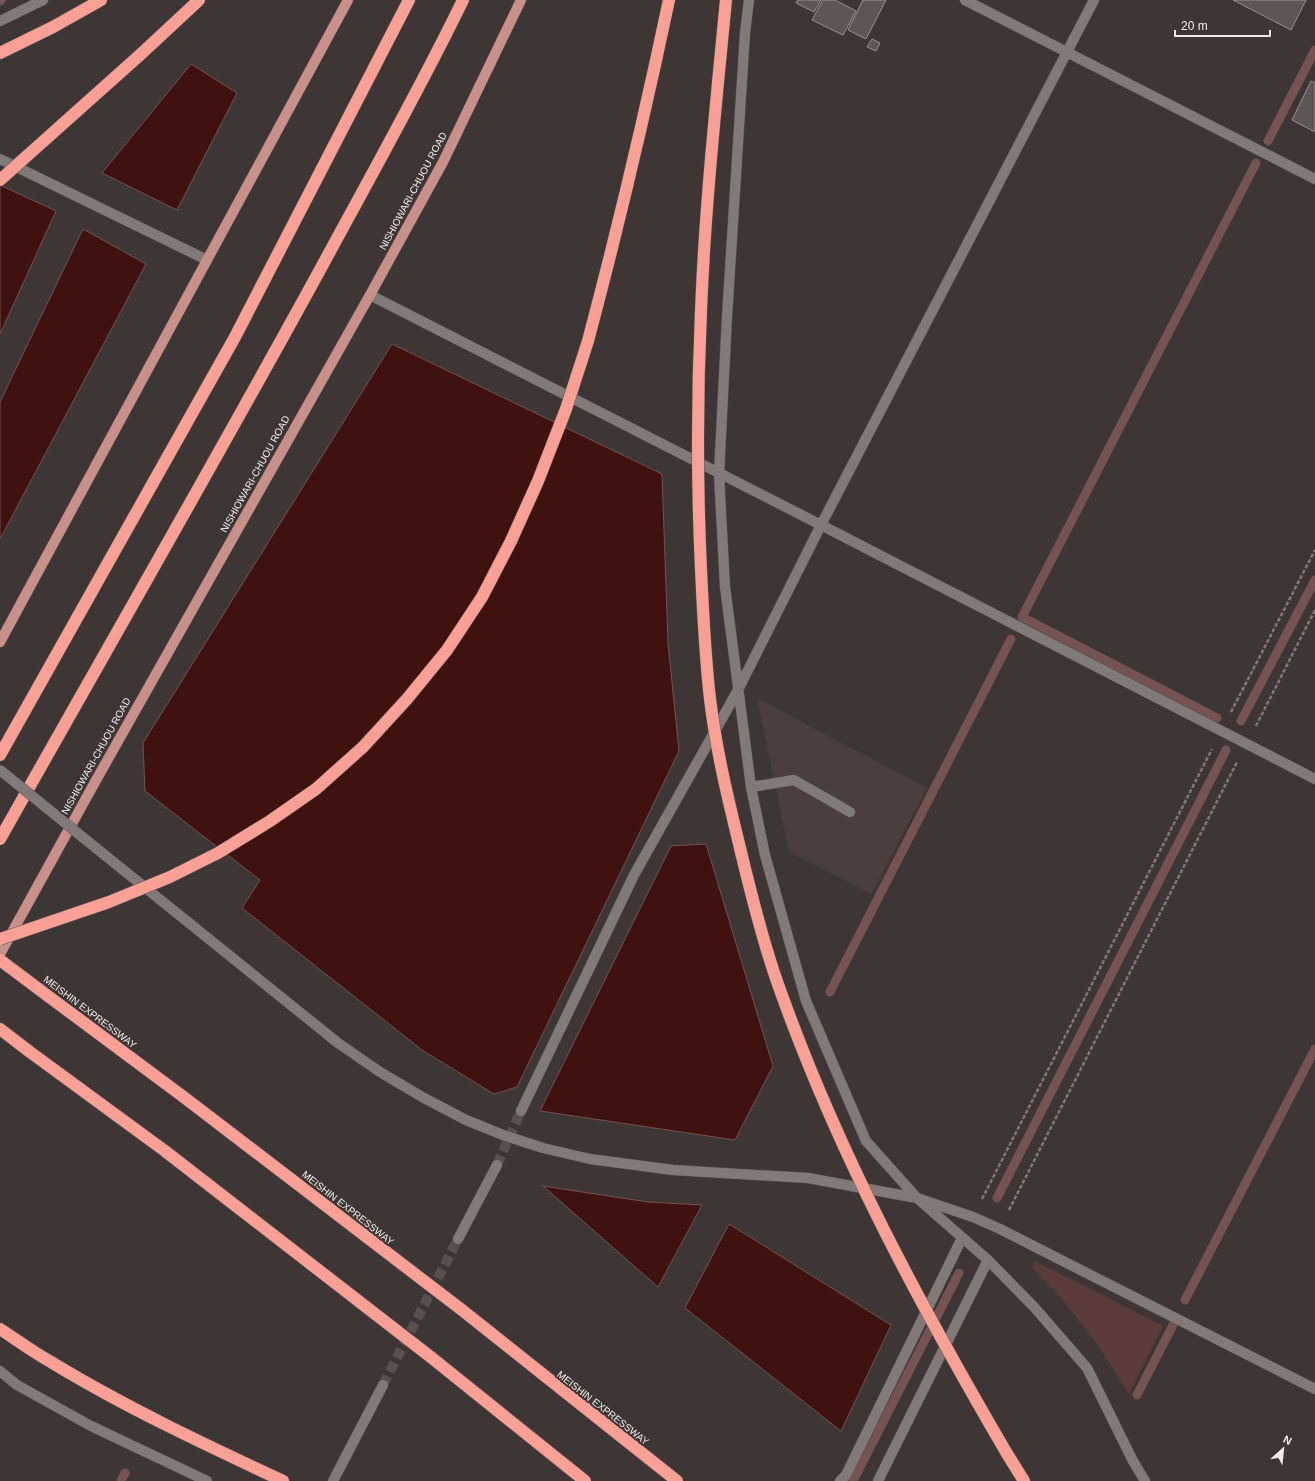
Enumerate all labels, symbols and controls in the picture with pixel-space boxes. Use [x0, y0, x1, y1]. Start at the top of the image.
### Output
scale bar [1175, 12, 1270, 38]
text: 20 m [1181, 19, 1208, 33]
street label: NISHIOWARI-CHUOU ROAD [377, 130, 449, 252]
street label: NISHIOWARI-CHUOU ROAD [218, 414, 292, 534]
street label: NISHIOWARI-CHUOU ROAD [59, 696, 133, 816]
street label: MEISHIN EXPRESSWAY [41, 973, 139, 1051]
street label: MEISHIN EXPRESSWAY [300, 1169, 396, 1247]
street label: MEISHIN EXPRESSWAY [555, 1369, 651, 1447]
north arrow [1263, 1429, 1303, 1469]
text: N [1281, 1433, 1294, 1447]

